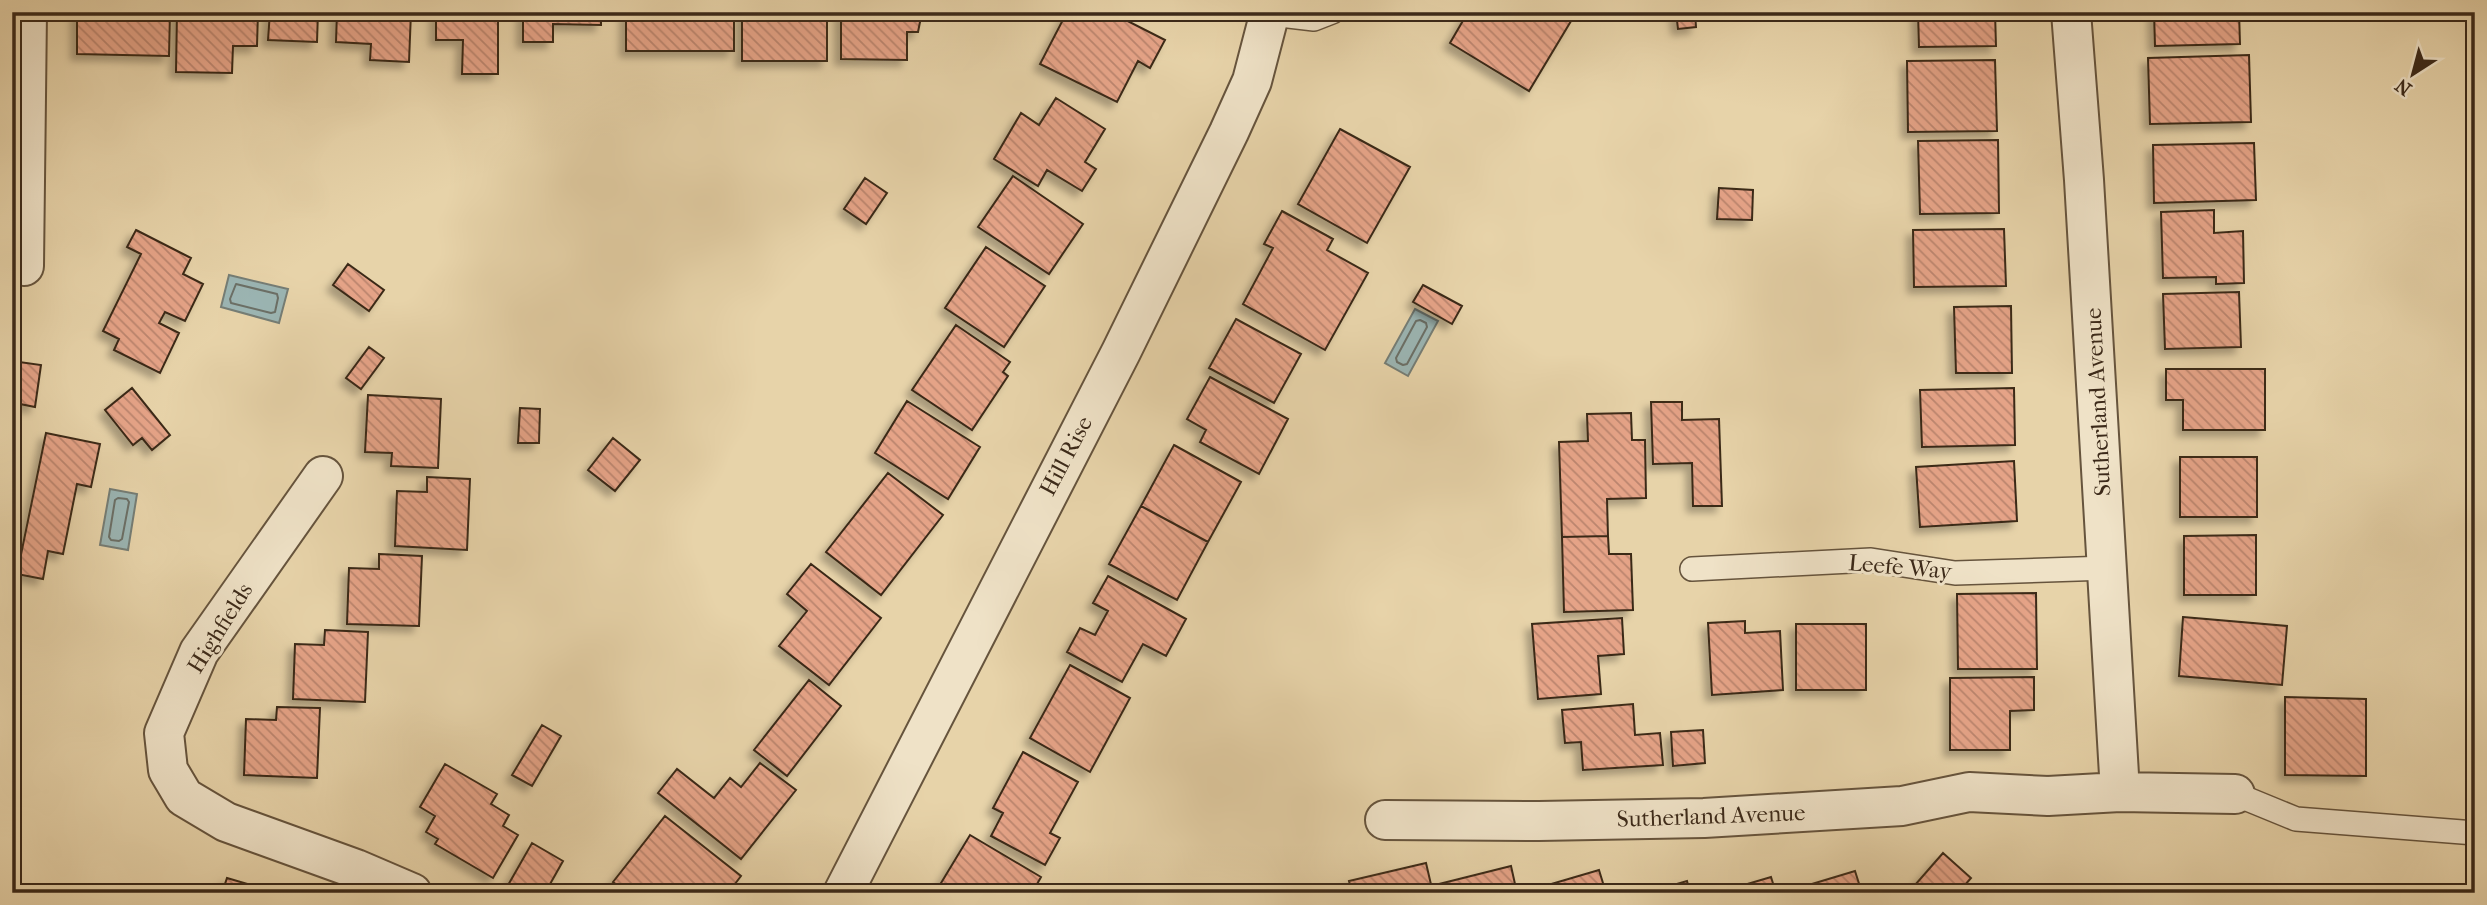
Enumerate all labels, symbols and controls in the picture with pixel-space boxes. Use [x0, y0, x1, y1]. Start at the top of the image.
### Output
north arrow [2378, 38, 2448, 108]
text: N [2391, 73, 2416, 100]
street label: Sutherland Avenue [2080, 307, 2116, 497]
street label: Hill Rise [1034, 412, 1098, 500]
street label: Leefe Way [1847, 549, 1954, 585]
street label: Highfields [182, 578, 258, 678]
street label: Sutherland Avenue [1616, 799, 1806, 833]

